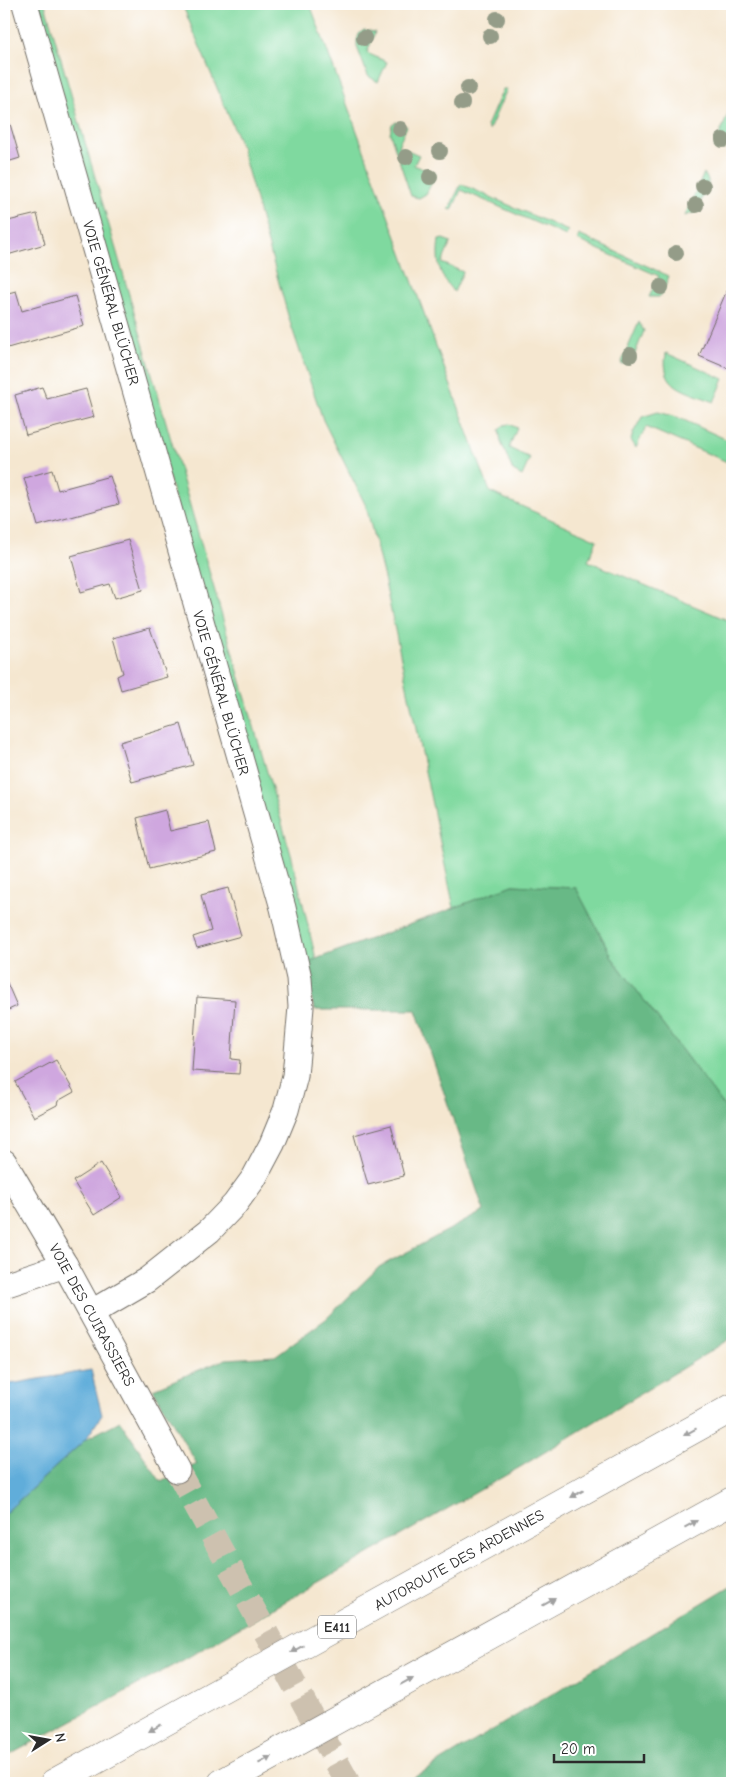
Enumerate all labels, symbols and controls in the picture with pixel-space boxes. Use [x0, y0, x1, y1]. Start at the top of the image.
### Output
street label: VOIE GÉNÉRAL BLÜCHER [79, 218, 144, 387]
street label: VOIE GÉNÉRAL BLÜCHER [189, 608, 254, 777]
street label: VOIE DES CUIRASSIERS [45, 1241, 139, 1389]
one-way arrow [683, 1427, 696, 1436]
one-way arrow [570, 1490, 585, 1498]
street label: AUTOROUTE DES ARDENNES [371, 1506, 547, 1614]
one-way arrow [684, 1520, 699, 1528]
one-way arrow [542, 1598, 556, 1607]
road number: E411 [318, 1615, 356, 1638]
one-way arrow [290, 1645, 305, 1653]
one-way arrow [400, 1677, 414, 1685]
north arrow [22, 1714, 72, 1764]
one-way arrow [148, 1724, 163, 1732]
text: N [51, 1732, 69, 1744]
scale bar [554, 1732, 644, 1764]
text: 20 m [561, 1740, 595, 1758]
one-way arrow [258, 1755, 271, 1764]

